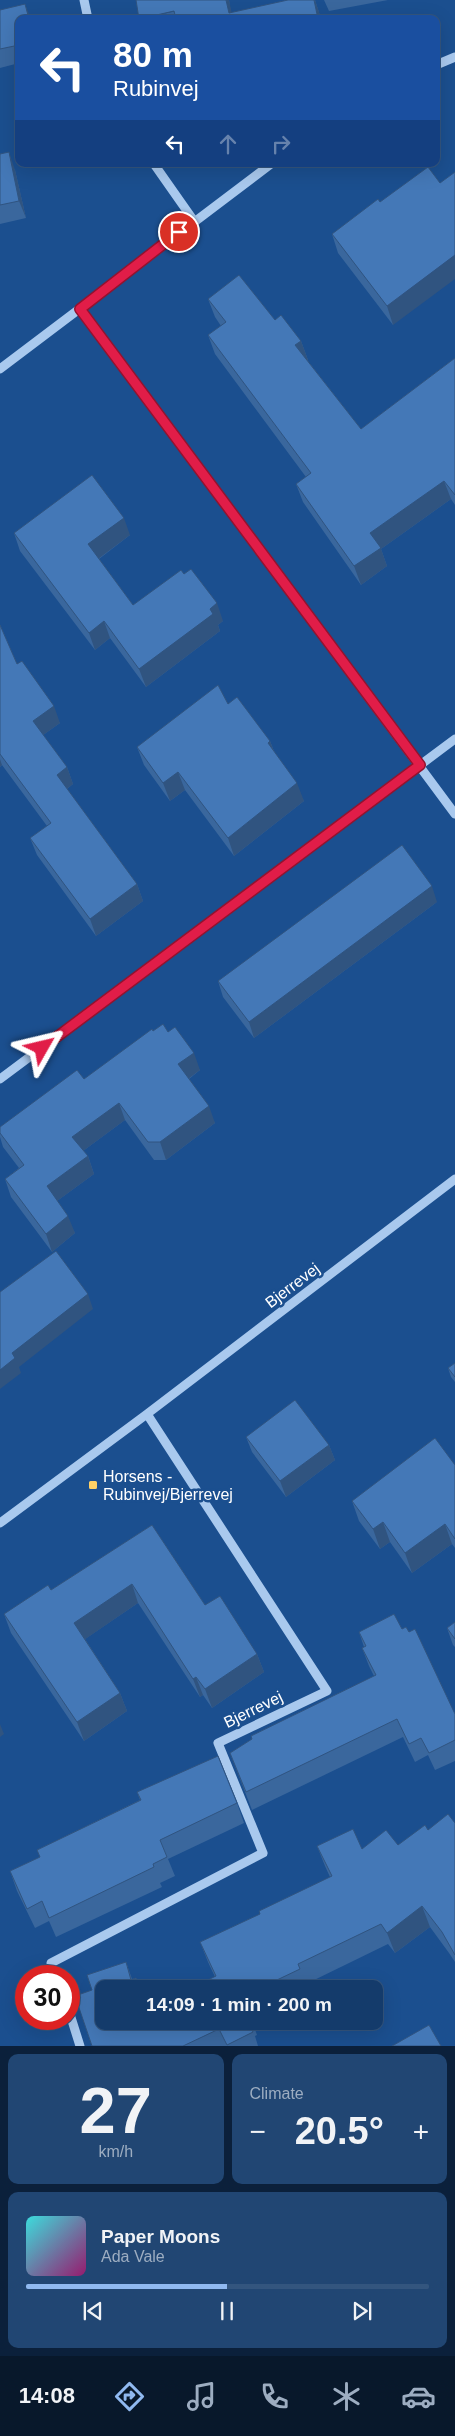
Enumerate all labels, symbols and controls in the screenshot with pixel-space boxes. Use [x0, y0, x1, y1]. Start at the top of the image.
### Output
icon: left [30, 35, 95, 100]
text: 80 m [113, 35, 193, 74]
text: Rubinvej [113, 76, 199, 101]
icon: left [161, 130, 189, 158]
icon: ahead [214, 130, 242, 158]
icon: right [267, 130, 295, 158]
pin [158, 211, 200, 253]
icon: arrive [165, 218, 193, 246]
position arrow [15, 1021, 67, 1073]
street label: Bjerrevej [262, 1260, 323, 1311]
place label: Horsens - Rubinvej/Bjerrevej [103, 1468, 233, 1503]
marker: Horsens - Rubinvej/Bjerrevej [87, 1479, 99, 1491]
street label: Bjerrevej [221, 1688, 285, 1731]
speed limit sign: 30 [15, 1965, 80, 2030]
text: 14:09 · 1 min · 200 m [146, 1994, 332, 2015]
text: 27 [80, 2074, 152, 2147]
text: Climate [250, 2085, 304, 2102]
text: 20.5° [295, 2110, 384, 2152]
text: − [250, 2116, 266, 2147]
text: + [413, 2116, 429, 2147]
text: km/h [98, 2143, 133, 2160]
text: Paper Moons [101, 2226, 220, 2247]
text: Ada Vale [101, 2248, 165, 2265]
icon: previous [79, 2297, 107, 2325]
icon: pause [213, 2297, 241, 2325]
icon: next [348, 2297, 376, 2325]
icon: directions [112, 2379, 147, 2414]
icon: music [184, 2379, 219, 2414]
icon: phone [257, 2379, 292, 2414]
icon: climate [329, 2379, 364, 2414]
icon: car [401, 2379, 436, 2414]
text: 14:08 [19, 2383, 75, 2408]

